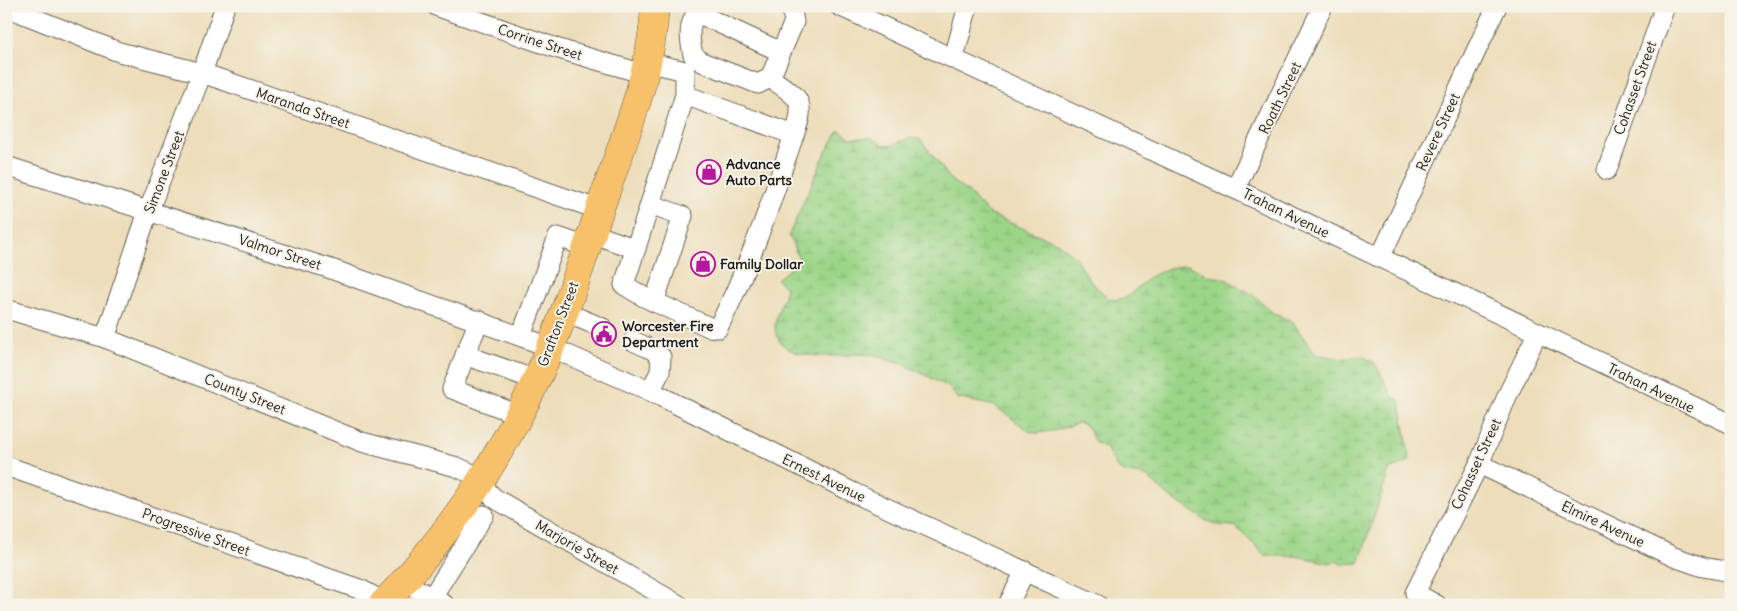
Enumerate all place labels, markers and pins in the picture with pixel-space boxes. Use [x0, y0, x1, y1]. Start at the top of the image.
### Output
place label: Advance Auto Parts [726, 155, 793, 189]
shop icon: Advance Auto Parts [696, 159, 722, 185]
shop icon: Family Dollar [690, 251, 716, 277]
place label: Family Dollar [720, 255, 803, 273]
place label: Worcester Fire Department [622, 317, 714, 351]
public building icon: Worcester Fire Department [591, 321, 617, 347]

